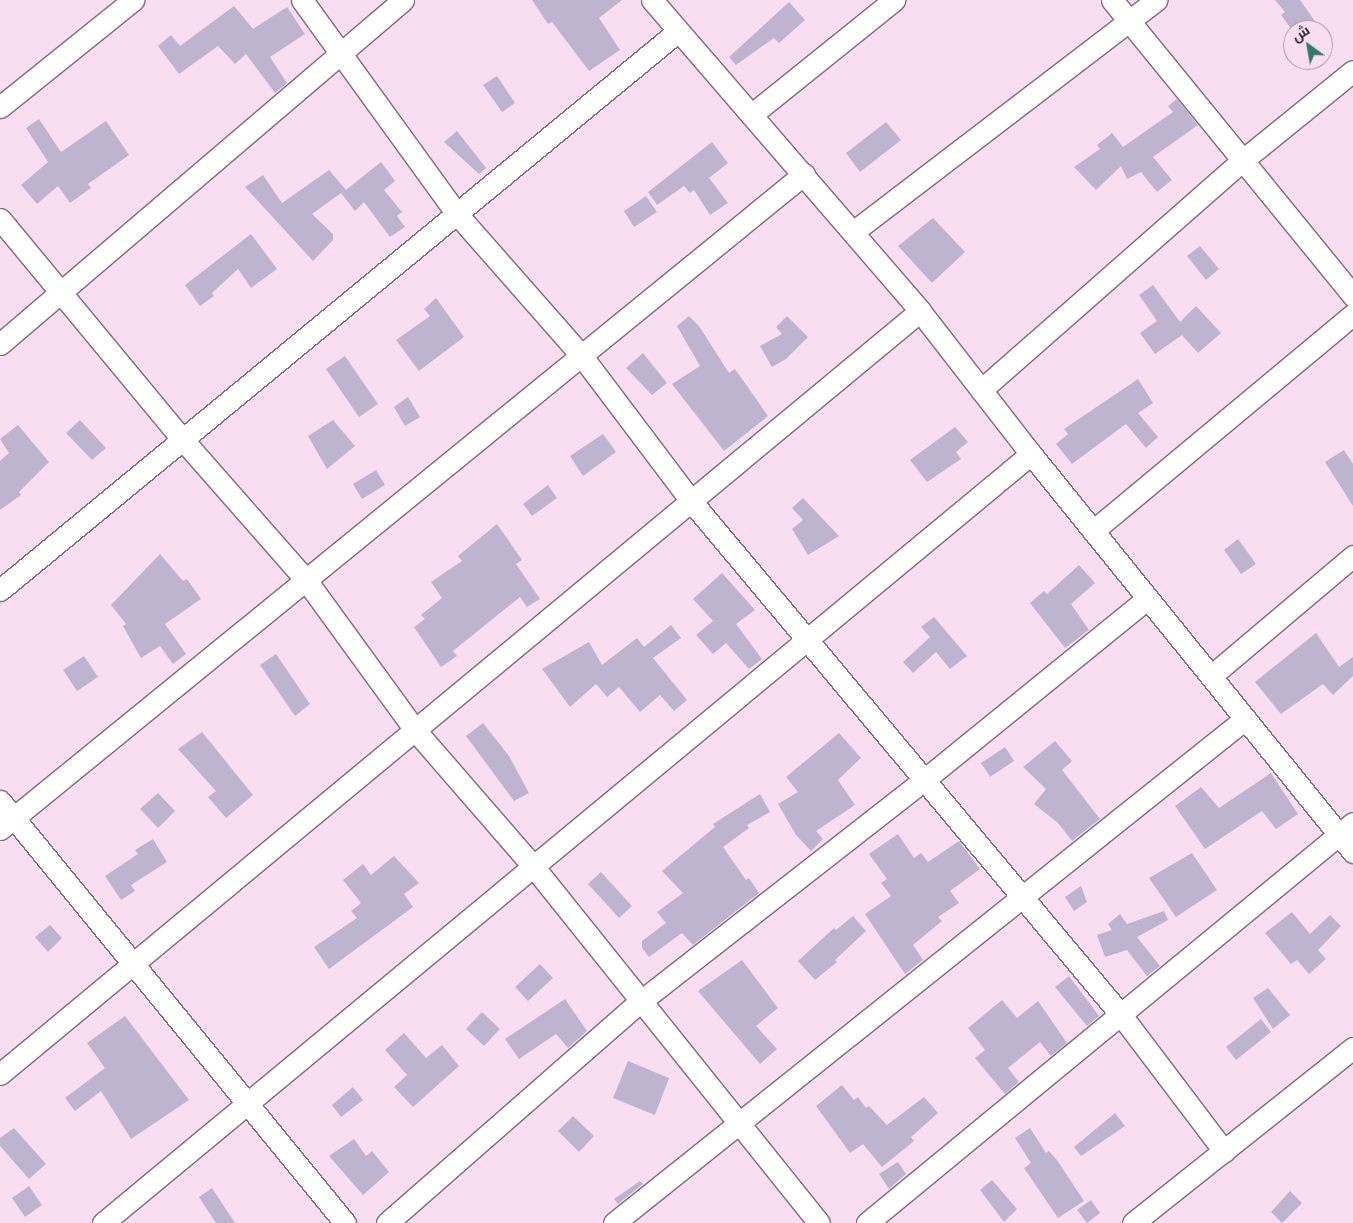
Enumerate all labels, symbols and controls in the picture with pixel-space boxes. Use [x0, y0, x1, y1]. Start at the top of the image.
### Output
north arrow [1283, 20, 1333, 70]
text: ش [1289, 22, 1312, 45]

